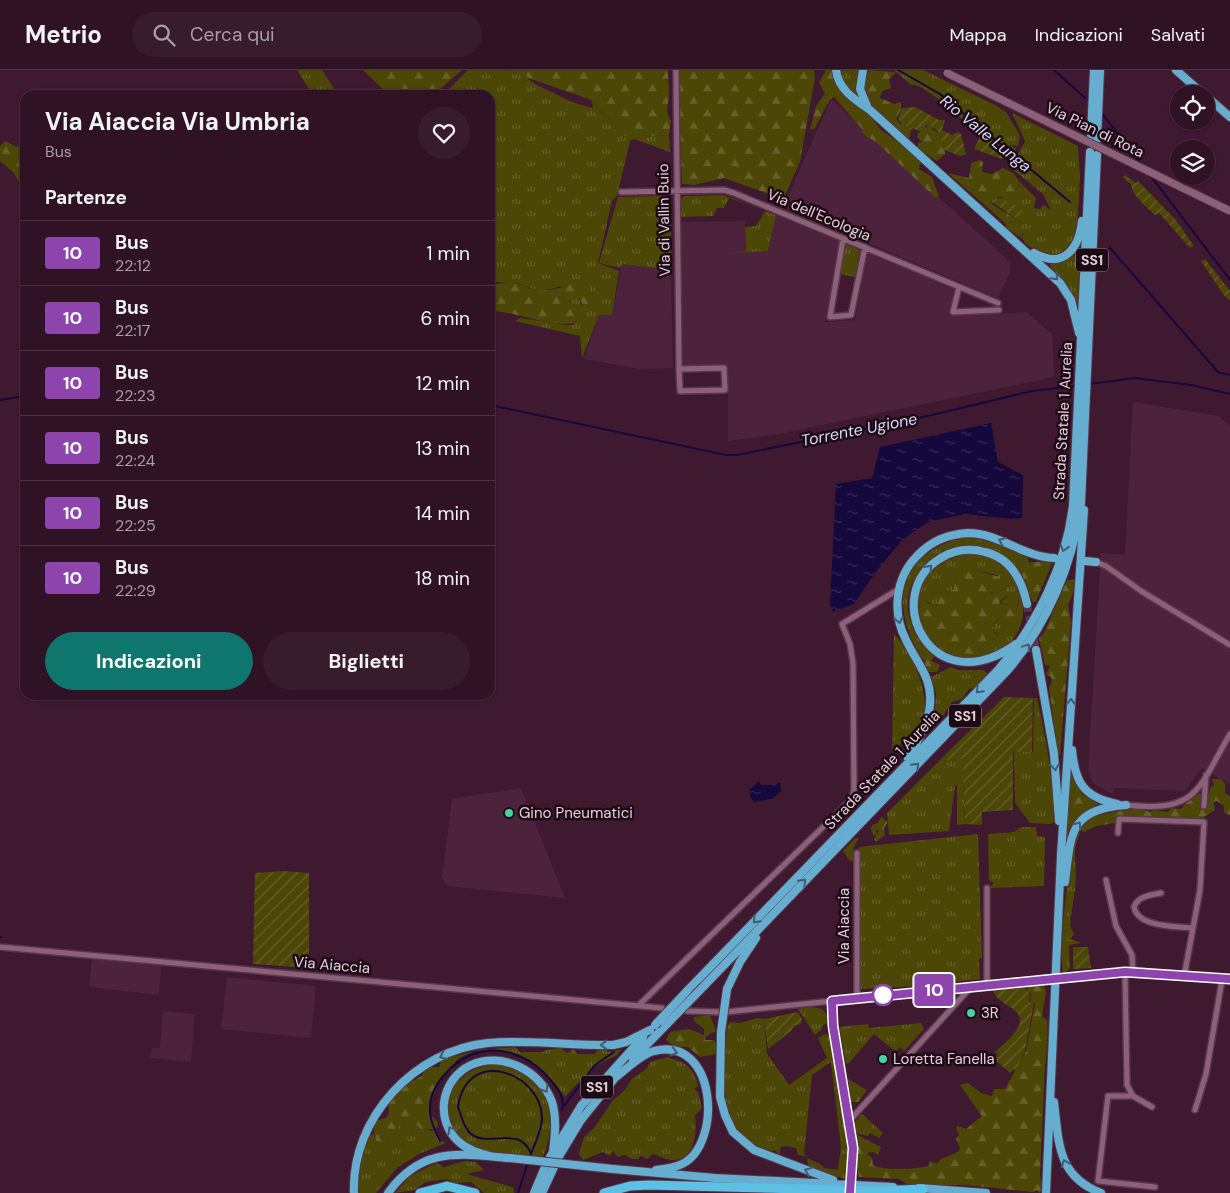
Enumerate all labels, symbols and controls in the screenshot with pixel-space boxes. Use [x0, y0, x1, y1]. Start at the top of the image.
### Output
search box [132, 12, 482, 57]
text: Metrio [25, 19, 102, 50]
icon: search [150, 21, 178, 49]
text: Cerca qui [190, 22, 275, 47]
text: Mappa [949, 23, 1007, 47]
text: Indicazioni [1035, 23, 1123, 47]
text: Salvati [1151, 23, 1205, 47]
map controls [1170, 85, 1215, 185]
button: locate [1170, 85, 1215, 130]
water label: Rio Valle Lunga [936, 90, 1036, 177]
street label: Via Pian di Rota [1043, 98, 1147, 162]
text: Via Aiaccia Via Umbria [45, 106, 310, 137]
button: heart [418, 107, 470, 159]
button: layers [1170, 140, 1215, 185]
text: Bus [45, 141, 72, 162]
street label: Via di Vallin Buio [653, 163, 675, 277]
street label: Via dell'Ecologia [764, 184, 874, 246]
text: Partenze [45, 185, 127, 210]
text: Bus [115, 230, 149, 255]
text: 10 [63, 241, 82, 265]
text: 1 min [427, 241, 470, 266]
road number: SS1 [1076, 248, 1108, 272]
text: 22:12 [115, 255, 151, 276]
one-way arrow [1049, 272, 1058, 281]
text: Bus [115, 295, 149, 320]
text: 10 [63, 306, 82, 330]
text: 6 min [421, 306, 470, 331]
text: 22:17 [115, 320, 150, 341]
street label: Strada Statale 1 Aurelia [1049, 341, 1077, 501]
text: Bus [115, 360, 149, 385]
text: 10 [63, 371, 82, 395]
text: 12 min [416, 371, 470, 396]
text: 22:23 [115, 385, 155, 406]
water label: Torrente Ugione [799, 408, 919, 451]
text: Bus [115, 425, 149, 450]
text: 10 [63, 436, 82, 460]
text: 13 min [415, 436, 470, 461]
text: 22:24 [115, 450, 155, 471]
text: Bus [115, 490, 149, 515]
text: 10 [63, 501, 82, 525]
text: 14 min [415, 501, 470, 526]
text: 22:25 [115, 515, 156, 536]
one-way arrow [998, 536, 1007, 547]
one-way arrow [1059, 544, 1069, 552]
text: Bus [115, 555, 149, 580]
one-way arrow [923, 565, 932, 574]
text: 10 [63, 566, 82, 590]
text: 18 min [415, 566, 470, 591]
text: 22:29 [115, 580, 156, 601]
one-way arrow [894, 616, 904, 625]
button: Indicazioni [45, 632, 253, 690]
button: Biglietti [263, 632, 470, 690]
one-way arrow [1021, 643, 1030, 652]
one-way arrow [976, 684, 985, 693]
one-way arrow [1066, 698, 1077, 706]
road number: SS1 [949, 704, 981, 728]
street label: Strada Statale 1 Aurelia [820, 706, 944, 834]
one-way arrow [910, 762, 919, 771]
one-way arrow [1049, 764, 1060, 772]
place label: Gino Pneumatici [519, 803, 633, 823]
marker: Gino Pneumatici [503, 807, 515, 819]
one-way arrow [1072, 821, 1081, 831]
one-way arrow [797, 879, 806, 888]
street label: Via Aiaccia [834, 888, 854, 964]
one-way arrow [753, 914, 762, 923]
street label: Via Aiaccia [293, 952, 371, 978]
line badge: 10 [912, 974, 956, 1006]
text: 10 [924, 978, 944, 1002]
unlabelled marker [872, 984, 894, 1006]
place label: 3R [981, 1003, 999, 1023]
marker: 3R [965, 1007, 977, 1019]
one-way arrow [600, 1040, 608, 1050]
one-way arrow [669, 1046, 678, 1057]
one-way arrow [439, 1049, 448, 1060]
place label: Loretta Fanella [893, 1049, 995, 1069]
marker: Loretta Fanella [877, 1053, 889, 1065]
road number: SS1 [581, 1076, 613, 1098]
one-way arrow [538, 1084, 548, 1093]
one-way arrow [447, 1127, 457, 1136]
one-way arrow [1061, 1159, 1071, 1168]
one-way arrow [804, 1167, 812, 1177]

